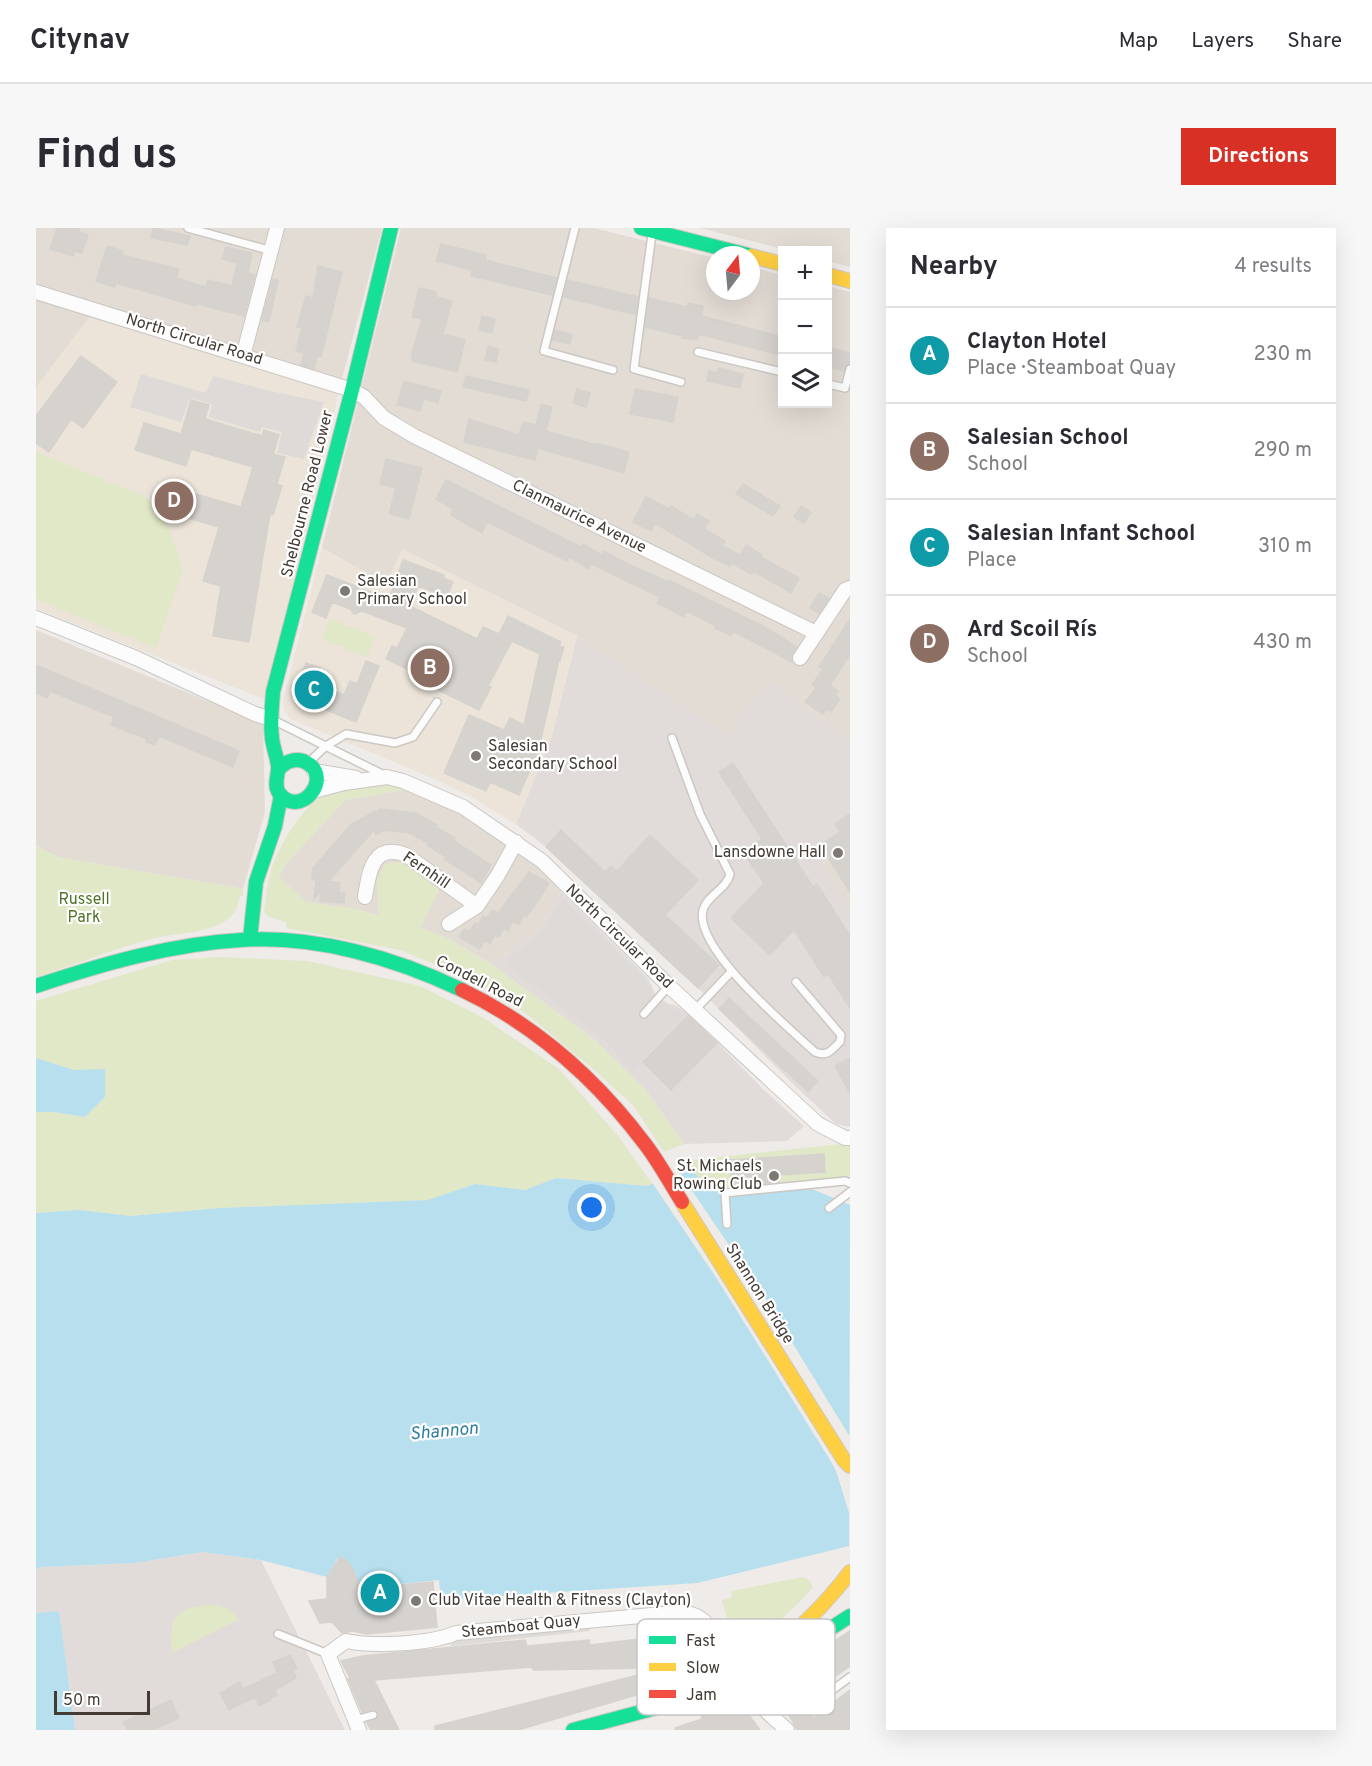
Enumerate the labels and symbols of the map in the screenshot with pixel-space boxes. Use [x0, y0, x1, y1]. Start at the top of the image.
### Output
north arrow [706, 246, 760, 300]
street label: North Circular Road [123, 310, 265, 370]
street label: Shelbourne Road Lower [278, 408, 338, 580]
street label: Clanmaurice Avenue [509, 476, 649, 558]
pin: D [154, 478, 194, 524]
place label: Salesian Primary School [357, 572, 467, 610]
marker: Salesian Primary School [338, 584, 352, 598]
pin: B [410, 646, 450, 690]
pin: C [294, 668, 334, 712]
place label: Salesian Secondary School [488, 737, 617, 775]
marker: Salesian Secondary School [469, 749, 483, 763]
place label: Lansdowne Hall [714, 843, 826, 863]
marker: Lansdowne Hall [831, 846, 845, 860]
street label: Fernhill [398, 848, 454, 894]
street label: North Circular Road [561, 880, 677, 994]
park label: Russell Park [58, 890, 110, 928]
street label: Condell Road [432, 951, 526, 1013]
place label: St. Michaels Rowing Club [673, 1157, 762, 1195]
marker: St. Michaels Rowing Club [767, 1169, 781, 1183]
your location [577, 1193, 606, 1222]
street label: Shannon Bridge [720, 1240, 798, 1348]
water label: Shannon [409, 1418, 479, 1446]
pin: A [360, 1570, 400, 1616]
place label: Club Vitae Health & Fitness (Clayton) [428, 1591, 691, 1611]
marker: Club Vitae Health & Fitness (Clayton) [409, 1594, 423, 1608]
street label: Steamboat Quay [460, 1611, 582, 1643]
legend [637, 1619, 835, 1715]
text: Fast [686, 1632, 716, 1652]
text: Slow [686, 1659, 720, 1679]
text: Jam [686, 1686, 717, 1706]
scale bar [54, 1688, 150, 1716]

